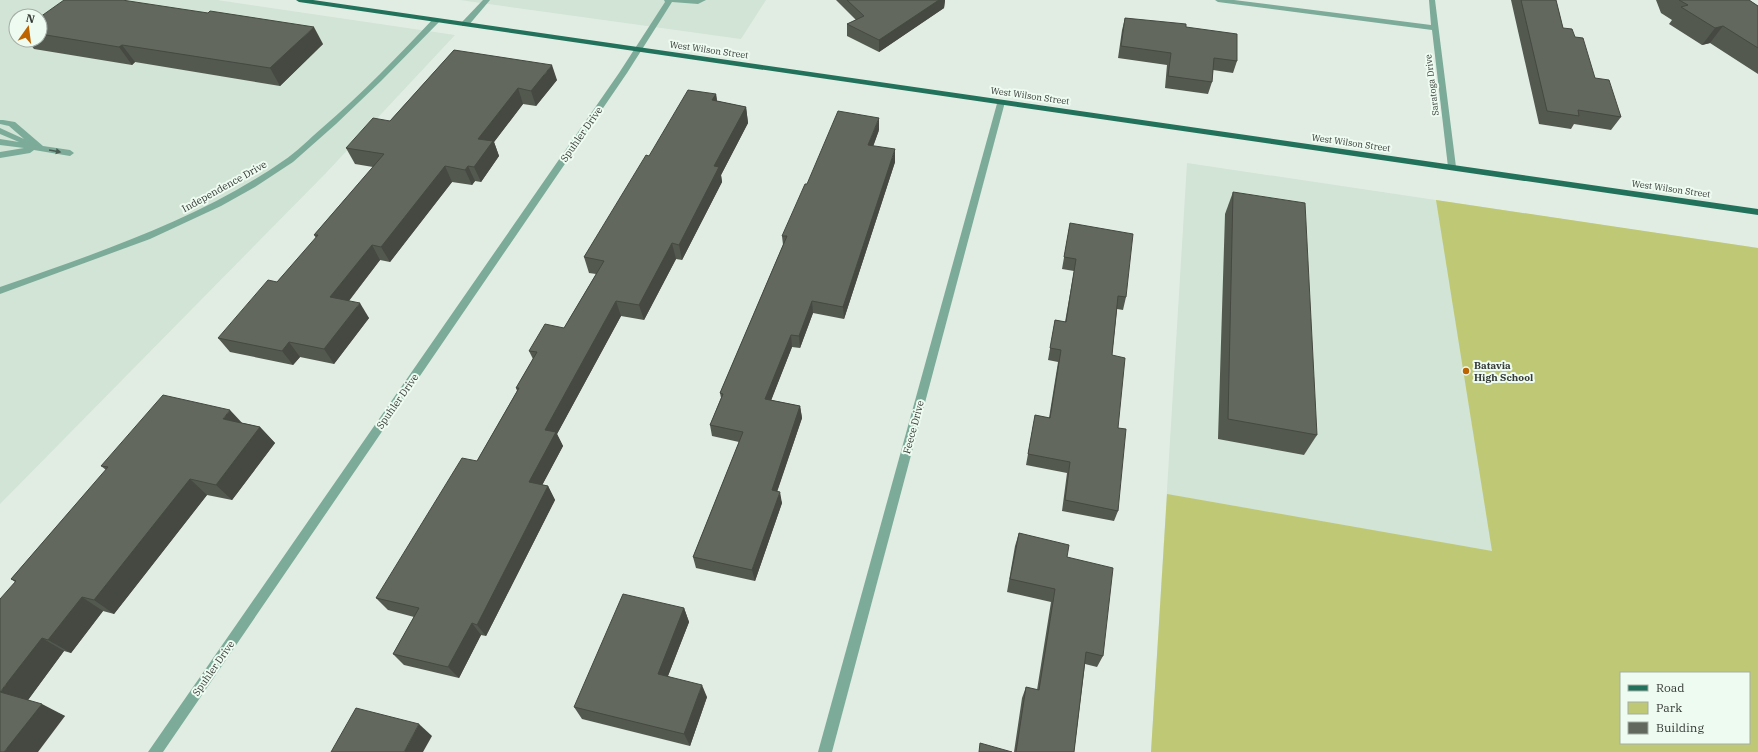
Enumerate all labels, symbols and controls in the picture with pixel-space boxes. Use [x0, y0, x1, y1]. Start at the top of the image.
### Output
north arrow [8, 8, 48, 48]
text: N [25, 10, 37, 26]
street label: West Wilson Street [669, 39, 749, 60]
street label: Saratoga Drive [1422, 54, 1441, 116]
street label: West Wilson Street [990, 85, 1070, 106]
street label: Spuhler Drive [558, 104, 605, 165]
street label: West Wilson Street [1311, 132, 1391, 153]
one-way arrow [49, 148, 61, 154]
street label: Independence Drive [180, 158, 269, 215]
street label: West Wilson Street [1631, 178, 1711, 199]
place label: Batavia High School [1474, 359, 1533, 384]
marker: Batavia High School [1461, 366, 1471, 376]
street label: Spuhler Drive [374, 371, 421, 432]
street label: Feece Drive [900, 399, 927, 455]
street label: Spuhler Drive [190, 638, 237, 699]
legend [1620, 672, 1750, 744]
text: Road [1656, 680, 1685, 695]
text: Park [1656, 700, 1682, 715]
text: Building [1656, 720, 1704, 735]

